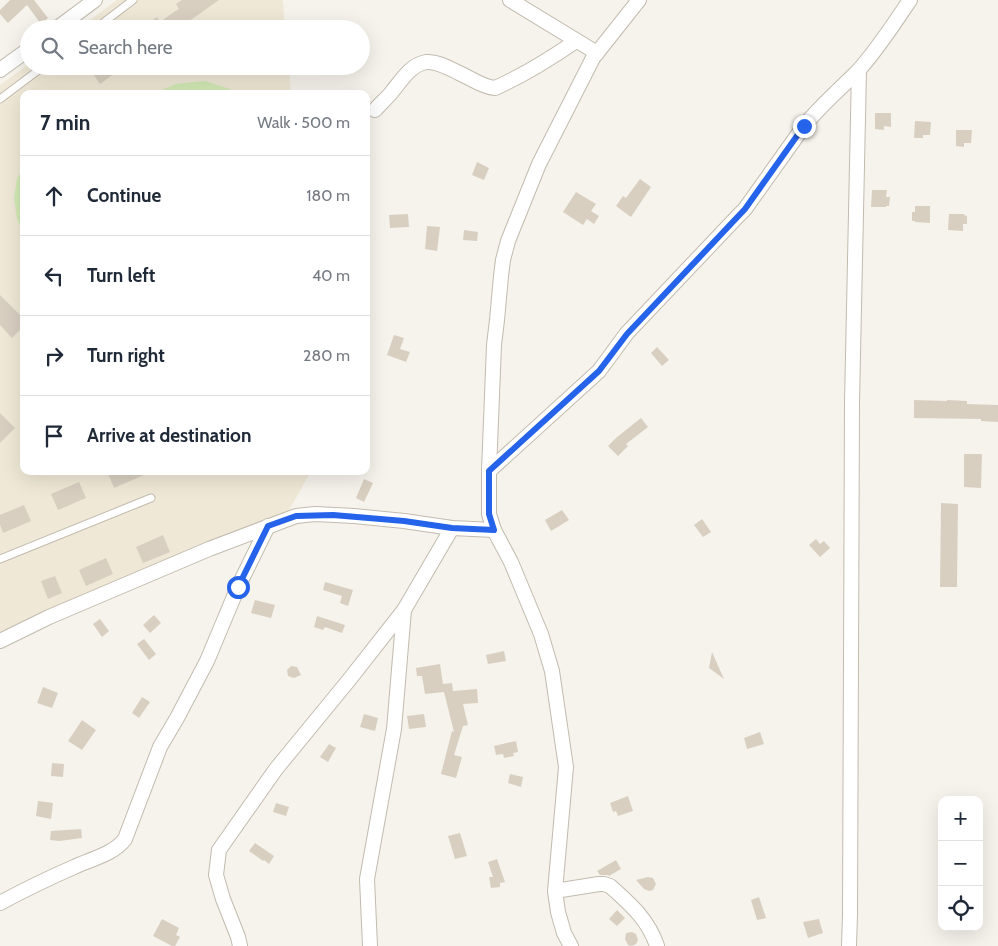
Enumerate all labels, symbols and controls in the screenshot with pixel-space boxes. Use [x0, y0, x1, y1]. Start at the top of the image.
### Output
search box [20, 20, 370, 75]
icon: search [38, 34, 66, 62]
text: Search here [78, 36, 172, 59]
text: 7 min [40, 110, 90, 135]
text: Walk · 500 m [257, 113, 350, 132]
route end [793, 115, 816, 138]
icon: ahead [40, 182, 68, 210]
text: Continue [87, 184, 161, 207]
text: 180 m [306, 186, 350, 205]
icon: left [40, 262, 68, 290]
text: Turn left [87, 264, 155, 287]
text: 40 m [312, 266, 350, 285]
icon: right [40, 342, 68, 370]
text: Turn right [87, 344, 165, 367]
text: 280 m [303, 346, 350, 365]
icon: arrive [40, 422, 68, 450]
text: Arrive at destination [87, 424, 251, 447]
route start [227, 576, 250, 599]
map controls [938, 796, 983, 931]
button: + [938, 796, 983, 841]
button: − [938, 841, 983, 886]
button: locate [938, 886, 983, 931]

